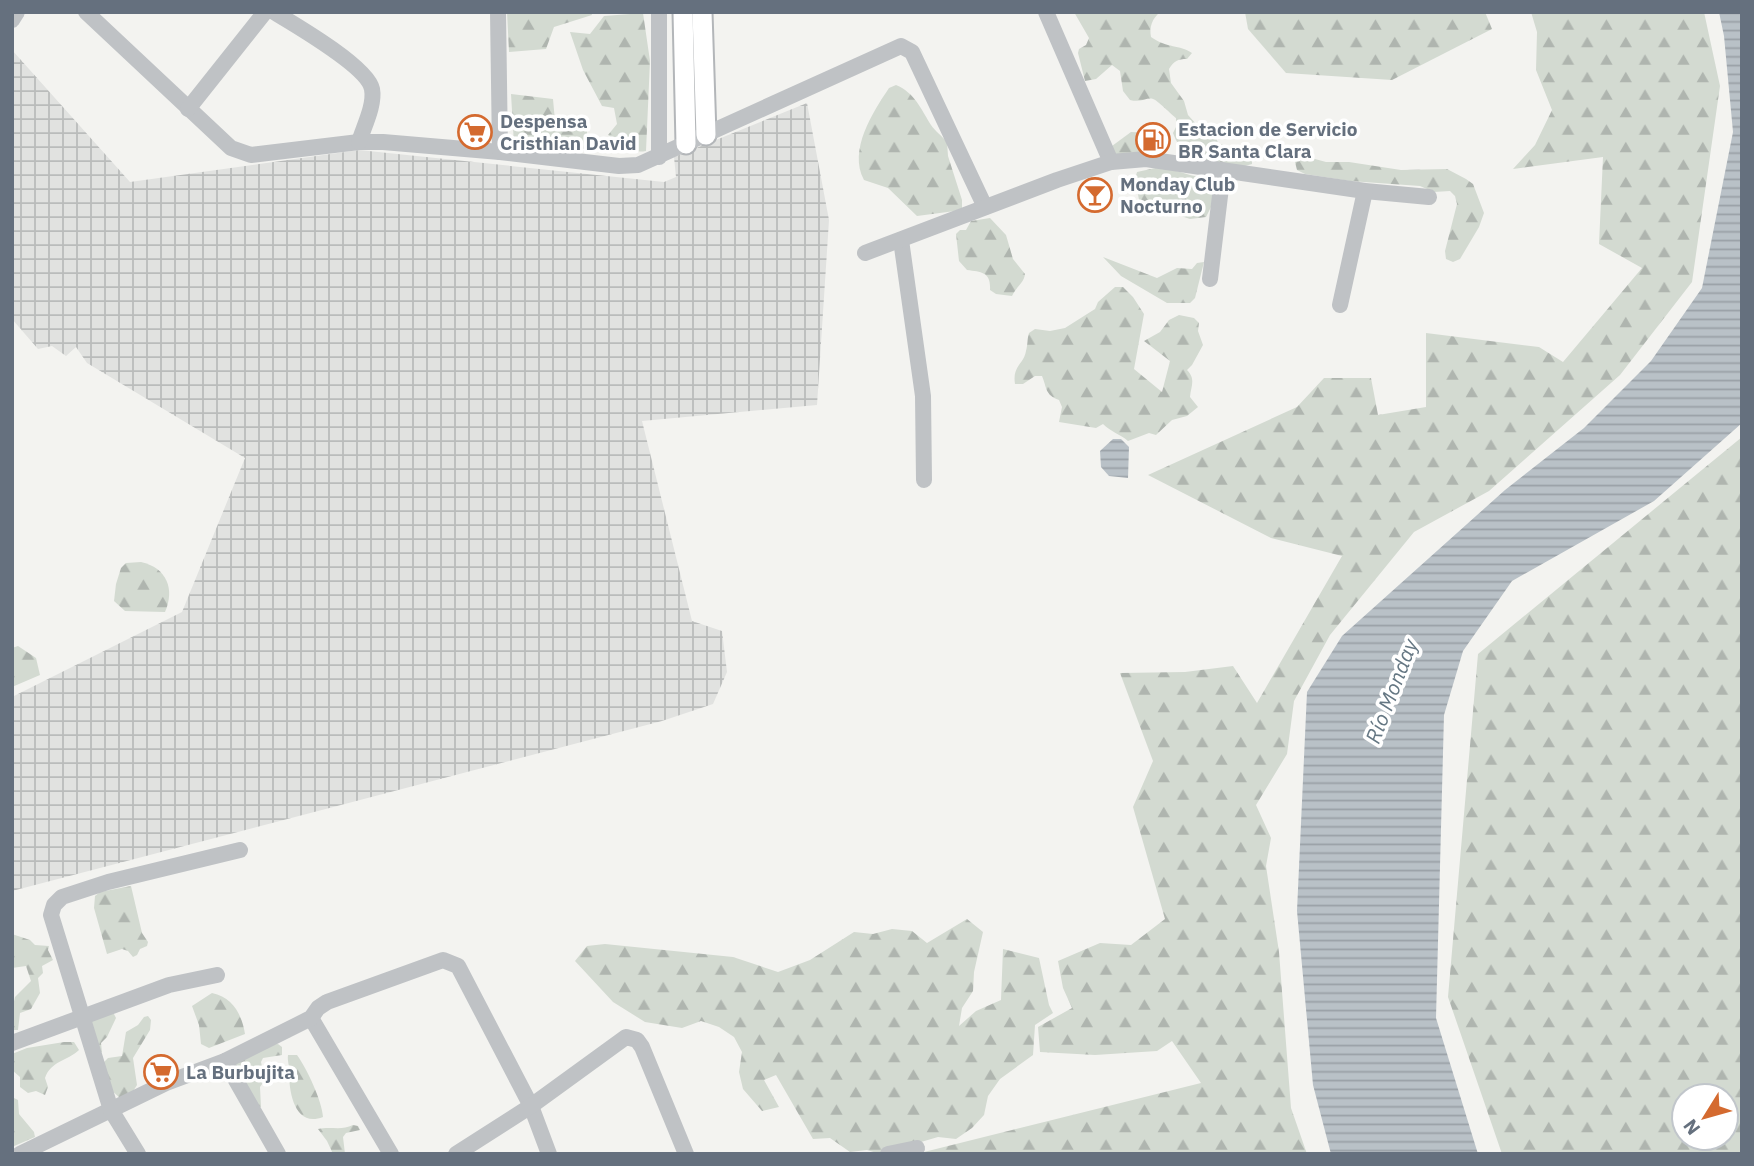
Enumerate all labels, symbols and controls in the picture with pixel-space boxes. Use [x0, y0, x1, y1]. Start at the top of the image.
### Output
place label: Despensa Cristhian David [500, 109, 637, 155]
supermarket icon: Despensa Cristhian David [456, 113, 494, 151]
place label: Estacion de Servicio BR Santa Clara [1178, 117, 1358, 163]
fuel station icon: Estacion de Servicio BR Santa Clara [1134, 121, 1172, 159]
place label: Monday Club Nocturno [1120, 172, 1235, 218]
bar icon: Monday Club Nocturno [1076, 176, 1114, 214]
water label: Río Monday [1358, 634, 1424, 747]
supermarket icon: La Burbujita [142, 1053, 180, 1091]
place label: La Burbujita [186, 1060, 295, 1084]
north arrow [1670, 1082, 1740, 1152]
text: N [1678, 1115, 1705, 1140]

